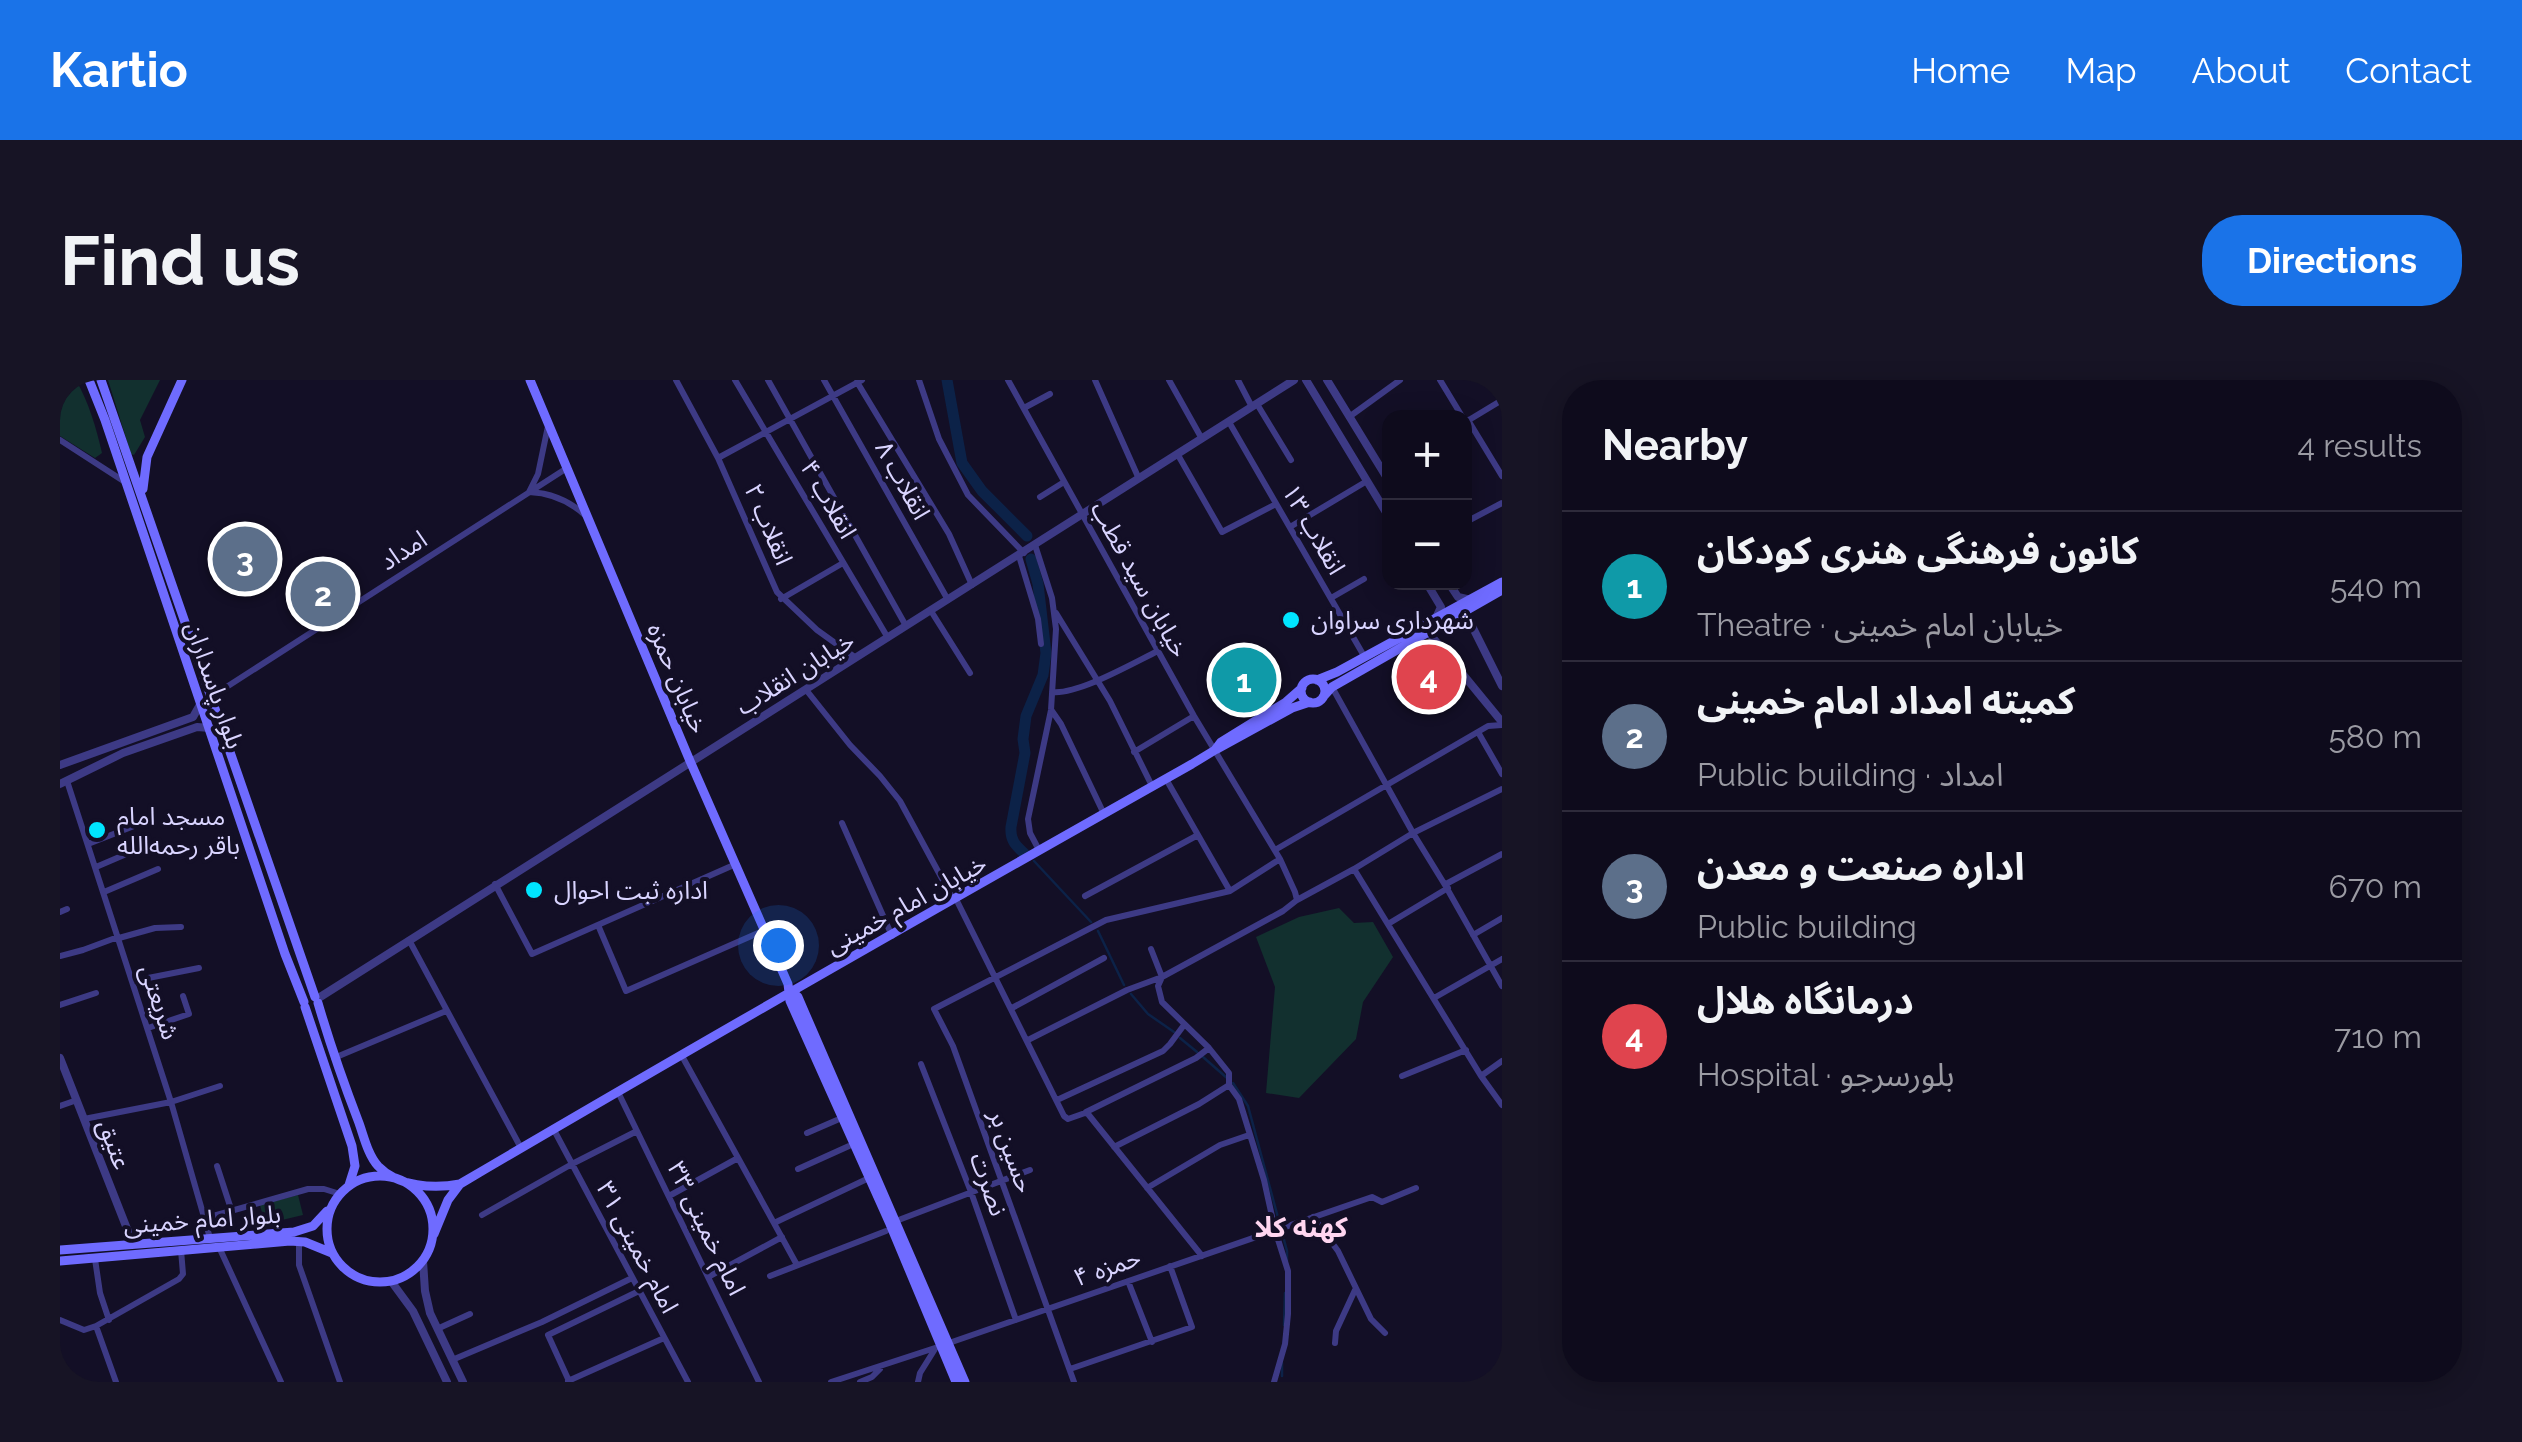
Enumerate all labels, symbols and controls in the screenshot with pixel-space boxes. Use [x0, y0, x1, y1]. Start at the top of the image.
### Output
text: Kartio [50, 42, 188, 98]
text: Home [1911, 50, 2010, 91]
text: Map [2065, 50, 2137, 91]
text: About [2192, 50, 2290, 91]
text: Contact [2345, 50, 2472, 91]
button: Directions [2202, 215, 2462, 306]
text: Find us [60, 219, 300, 301]
map controls [1382, 410, 1472, 590]
button: + [1382, 410, 1472, 500]
text: Nearby [1602, 421, 1748, 470]
text: 4 results [2298, 427, 2422, 464]
street label: انقلاب ۸ [869, 435, 937, 525]
street label: انقلاب ۴ [795, 454, 863, 544]
street label: انقلاب ۱۳ [1276, 478, 1352, 580]
street label: انقلاب ۲ [738, 479, 800, 569]
street label: خیابان سید قطب [1085, 496, 1195, 662]
button: − [1382, 500, 1472, 590]
pin: 3 [212, 522, 278, 596]
street label: امداد [374, 524, 432, 576]
text: کانون فرهنگی هنری کودکان [1697, 528, 2139, 573]
pin: 2 [290, 556, 356, 632]
text: 1 [1627, 568, 1642, 605]
text: 540 m [2330, 568, 2422, 605]
place label: شهرداری سراوان [1311, 605, 1474, 635]
text: Theatre · خیابان امام خمینی [1697, 606, 2063, 643]
marker: شهرداری سراوان [1280, 609, 1302, 631]
street label: بلوار پاسداران [178, 617, 251, 753]
street label: خیابان حمزه [641, 618, 715, 738]
street label: خیابان انقلاب [730, 625, 860, 721]
pin: 4 [1396, 640, 1462, 714]
pin: 1 [1212, 642, 1276, 718]
text: کمیته امداد امام خمینی [1697, 678, 2075, 723]
text: 2 [1625, 718, 1644, 755]
text: 580 m [2328, 718, 2422, 755]
text: Public building · امداد [1697, 756, 2004, 793]
place label: مسجد امام باقر رحمه‌الله [117, 801, 240, 860]
marker: مسجد امام باقر رحمه‌الله [86, 819, 108, 841]
text: اداره صنعت و معدن [1697, 844, 2025, 889]
street label: خیابان امام خمینی [820, 847, 994, 965]
text: 3 [1626, 868, 1643, 905]
text: 670 m [2329, 868, 2422, 905]
place label: اداره ثبت احوال [554, 875, 708, 905]
marker: اداره ثبت احوال [523, 879, 545, 901]
text: Public building [1697, 908, 1917, 945]
your location [753, 920, 804, 971]
street label: شریعتی [134, 961, 186, 1043]
text: درمانگاه هلال [1697, 978, 1914, 1023]
text: 4 [1625, 1018, 1644, 1055]
text: 710 m [2334, 1018, 2422, 1055]
text: Hospital · بلورسرجو [1697, 1056, 1954, 1093]
street label: حسین بر [983, 1104, 1041, 1197]
street label: عتیق [91, 1115, 138, 1174]
street label: نصرت [964, 1148, 1014, 1220]
street label: امام خمینی ۳۳ [657, 1156, 752, 1302]
street label: امام خمینی ۳۱ [586, 1176, 685, 1321]
street label: بلوار امام خمینی [122, 1199, 282, 1244]
district label: کهنه کلا [1254, 1211, 1348, 1244]
street label: حمزه ۴ [1070, 1242, 1144, 1292]

